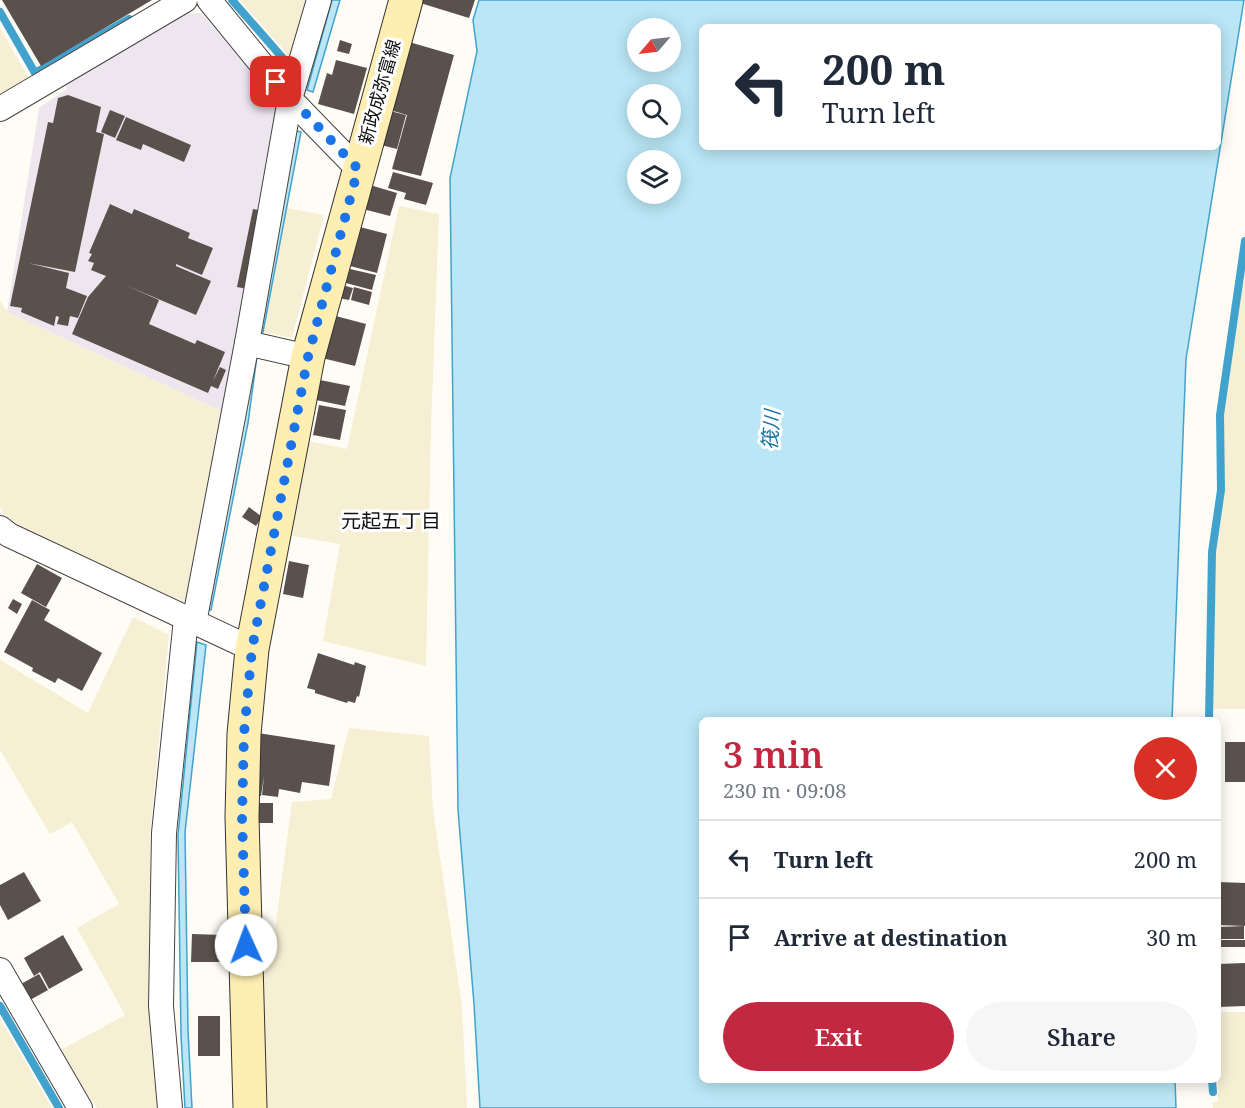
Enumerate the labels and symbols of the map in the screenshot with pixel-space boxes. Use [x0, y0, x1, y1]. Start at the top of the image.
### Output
north arrow [627, 18, 681, 72]
street label: 新政成弥富線 [353, 37, 405, 147]
pin [250, 56, 301, 107]
water label: 筏川 [756, 407, 786, 451]
district label: 元起五丁目 [341, 507, 441, 534]
position arrow [214, 913, 278, 977]

